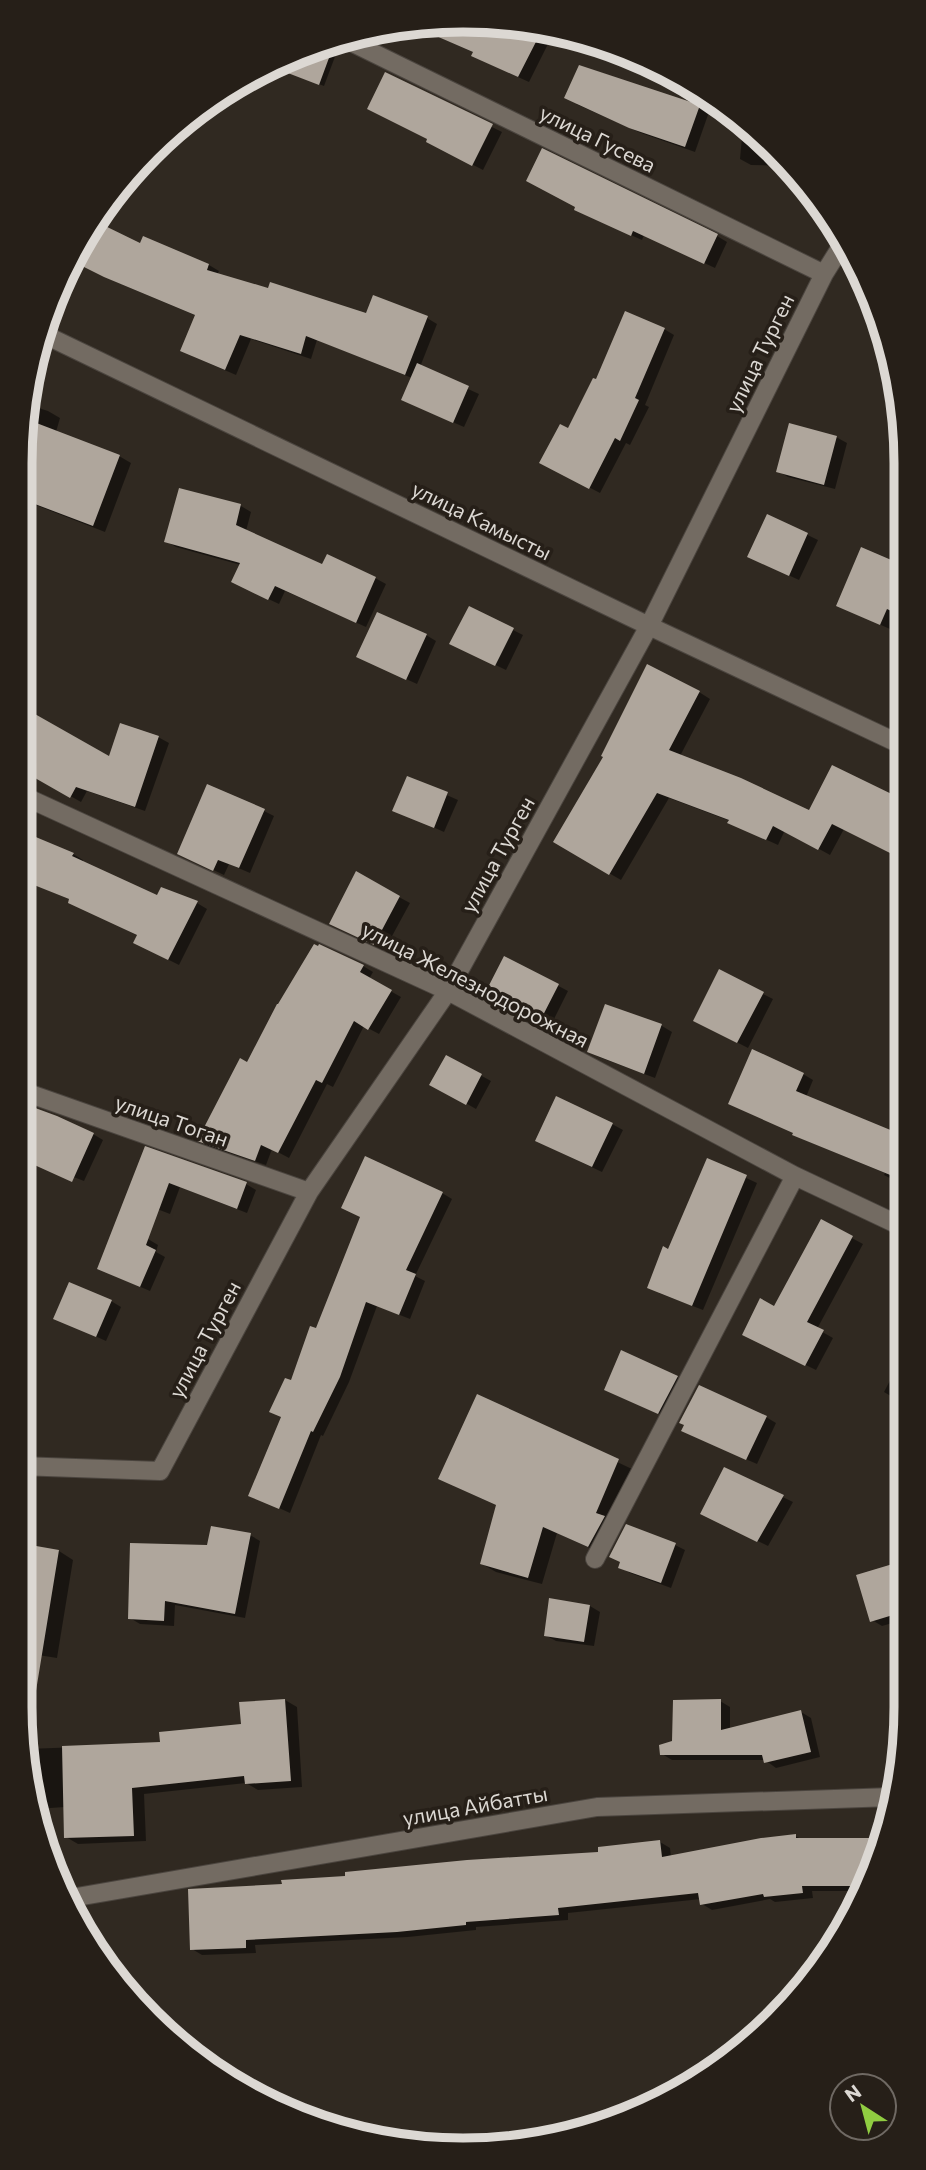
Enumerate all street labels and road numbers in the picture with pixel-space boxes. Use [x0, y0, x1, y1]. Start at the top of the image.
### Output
street label: улица Гусева [536, 99, 660, 177]
street label: улица Турген [720, 290, 798, 416]
street label: улица Камысты [408, 475, 556, 565]
street label: улица Турген [455, 792, 539, 916]
street label: улица Железнодорожная [359, 916, 593, 1052]
street label: улица Тоган [112, 1089, 232, 1151]
street label: улица Турген [163, 1276, 245, 1402]
street label: улица Айбатты [401, 1780, 549, 1830]

